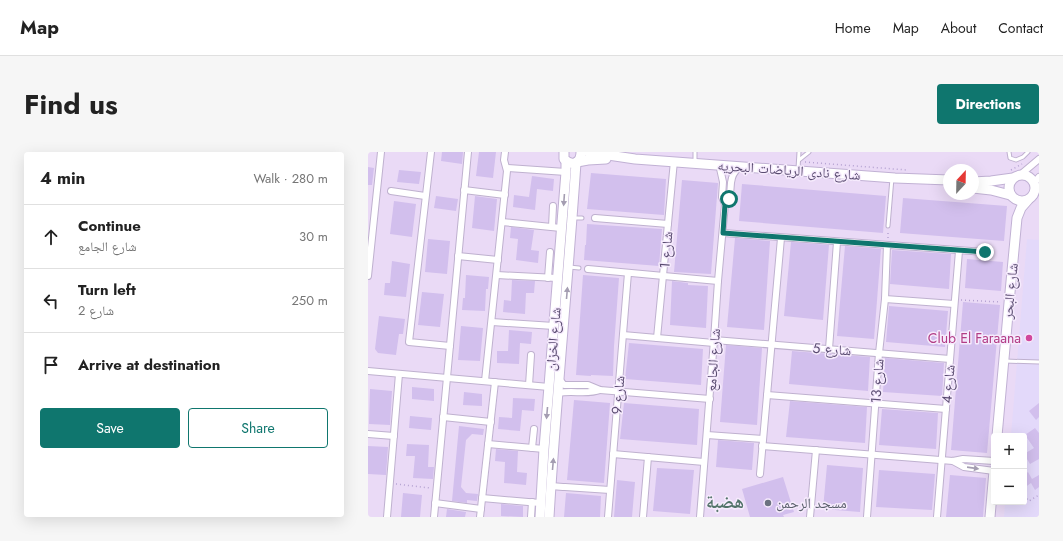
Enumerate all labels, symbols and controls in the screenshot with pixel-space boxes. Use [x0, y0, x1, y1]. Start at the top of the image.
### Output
text: Map [20, 14, 59, 41]
text: Home [835, 18, 871, 38]
text: Map [893, 18, 919, 38]
text: About [941, 18, 976, 38]
text: Contact [998, 18, 1043, 38]
text: Find us [24, 84, 118, 125]
button: Directions [937, 84, 1039, 124]
street label: شارع نادى الرياضات البحريه [717, 155, 861, 185]
north arrow [943, 164, 979, 200]
text: 4 min [40, 166, 85, 190]
text: Walk · 280 m [253, 169, 328, 188]
route start [720, 190, 738, 208]
one-way arrow [560, 194, 567, 206]
text: Continue [78, 215, 141, 237]
icon: ahead [40, 226, 62, 248]
text: 30 m [299, 227, 328, 246]
street label: شارع 1 [654, 231, 678, 269]
text: شارع الجامع [78, 237, 137, 256]
route end [976, 243, 994, 261]
street label: شارع البحر [997, 262, 1023, 321]
text: Turn left [78, 279, 136, 301]
one-way arrow [563, 287, 570, 299]
icon: left [40, 290, 62, 312]
text: 250 m [291, 291, 328, 310]
text: شارع 2 [78, 301, 114, 320]
street label: شارع الخزان [540, 306, 566, 372]
street label: شارع الجامع [701, 328, 725, 392]
place label: Club El Faraana [928, 328, 1021, 348]
marker: Club El Faraana [1024, 333, 1034, 343]
street label: شارع 5 [812, 338, 852, 360]
icon: arrive [40, 354, 62, 376]
text: Arrive at destination [78, 354, 220, 376]
street label: شارع 13 [865, 358, 889, 404]
street label: شارع 4 [936, 364, 960, 404]
street label: شارع 9 [606, 375, 630, 415]
one-way arrow [543, 407, 550, 419]
button: Save [40, 408, 180, 448]
button: Share [188, 408, 328, 448]
map controls [991, 433, 1027, 505]
button: + [991, 433, 1027, 469]
one-way arrow [549, 458, 556, 470]
one-way arrow [967, 465, 979, 471]
button: − [991, 469, 1027, 505]
district label: هضبة [706, 489, 744, 515]
place label: مسجد الرحمن [776, 493, 847, 513]
marker: مسجد الرحمن [763, 498, 773, 508]

